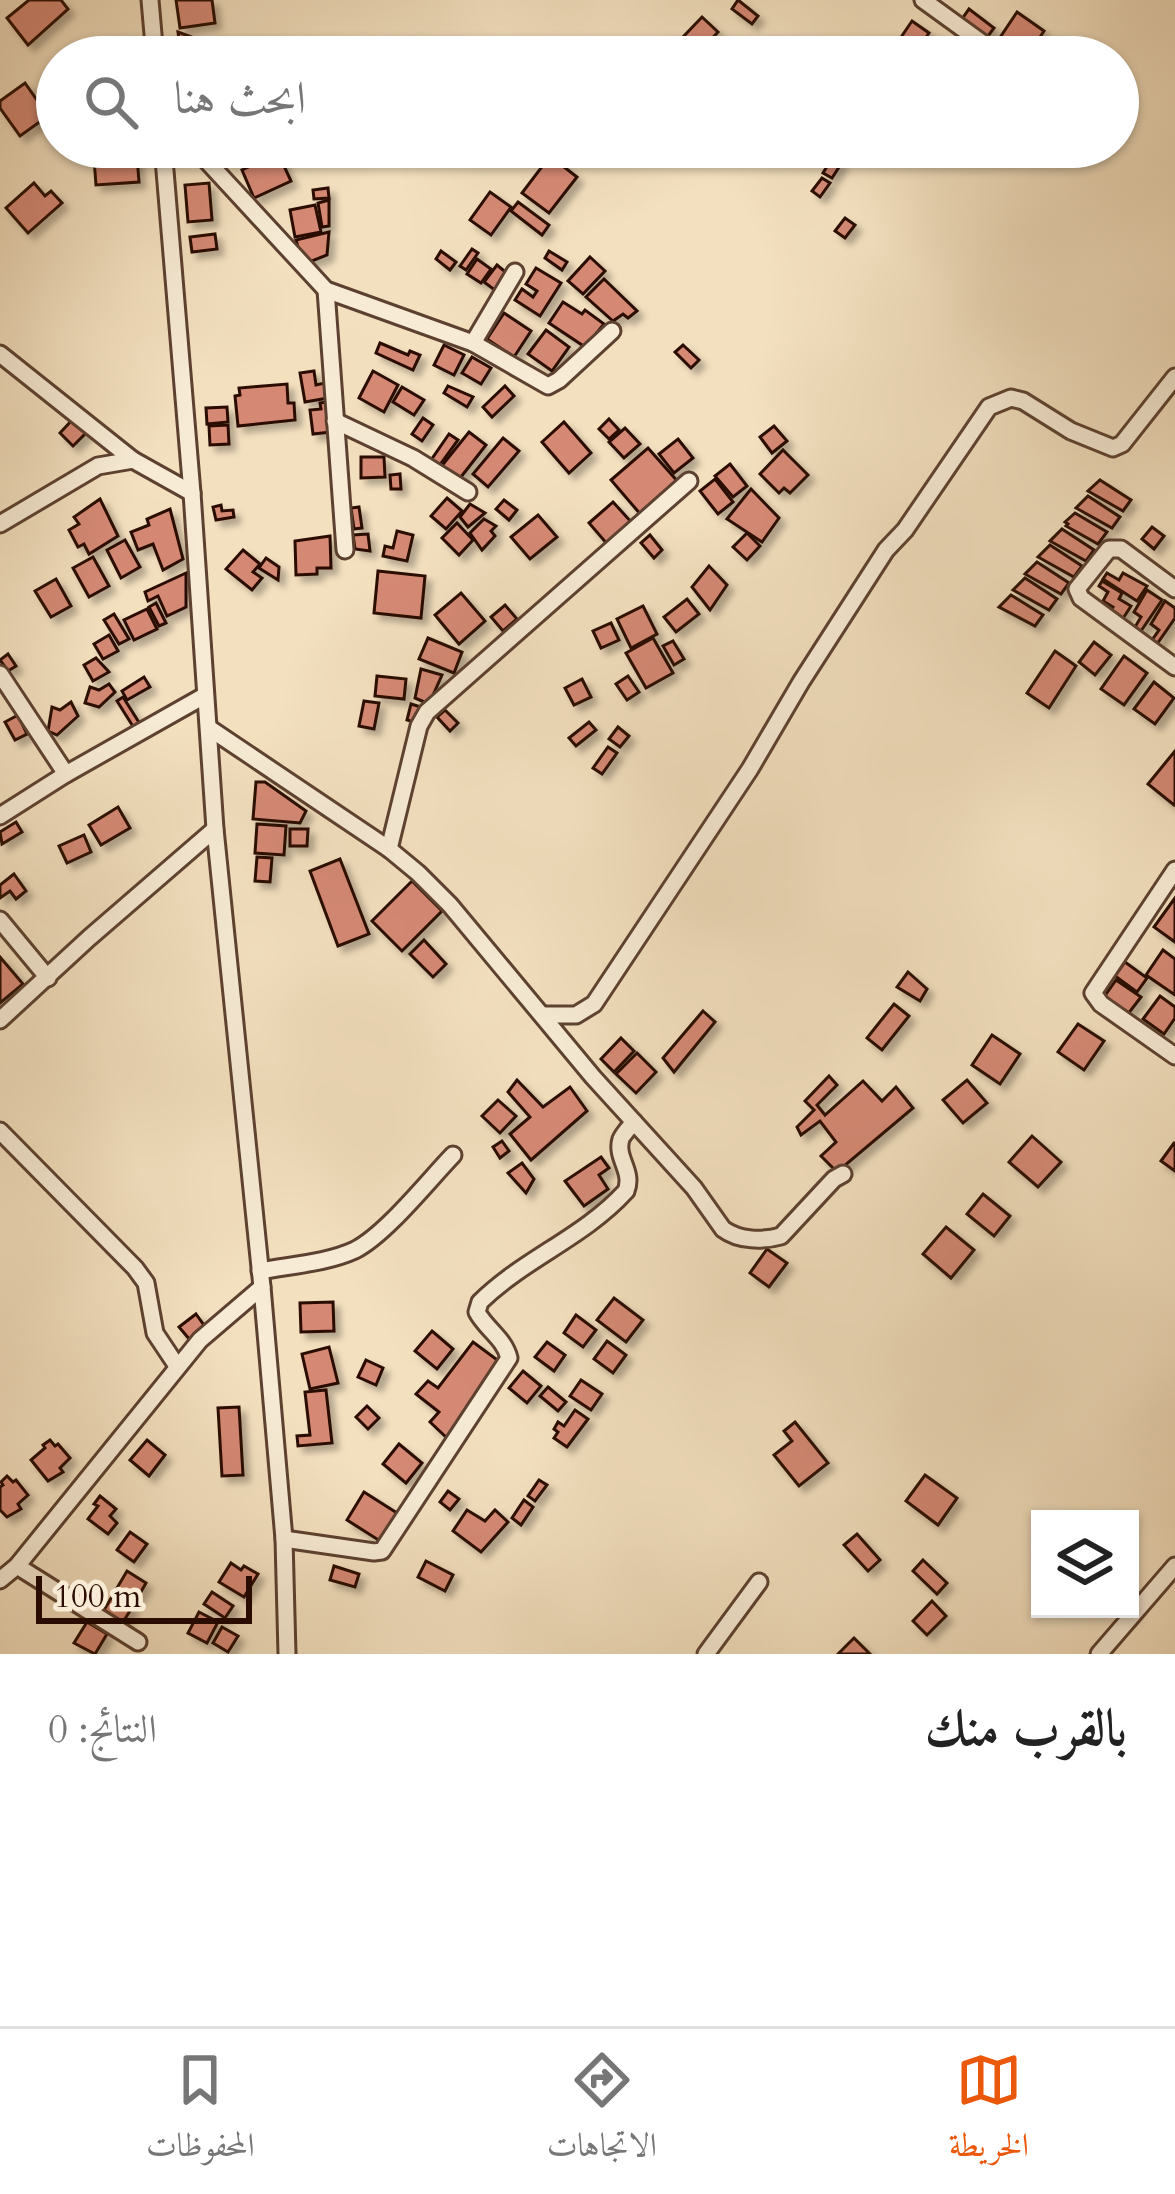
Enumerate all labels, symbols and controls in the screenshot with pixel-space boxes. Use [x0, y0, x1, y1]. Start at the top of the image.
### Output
search box [36, 36, 1139, 168]
text: ابحث هنا [174, 68, 306, 129]
icon: search [78, 69, 144, 135]
map controls [1031, 1510, 1139, 1618]
button: layers [1031, 1510, 1139, 1618]
scale bar [36, 1570, 252, 1623]
text: 100 m [54, 1574, 141, 1619]
text: بالقرب منك [925, 1694, 1127, 1764]
text: النتائج: 0 [48, 1703, 157, 1756]
tab: المحفوظات [146, 2047, 255, 2177]
tab: الاتجاهات [547, 2047, 657, 2177]
tab: الخريطة [949, 2047, 1029, 2177]

